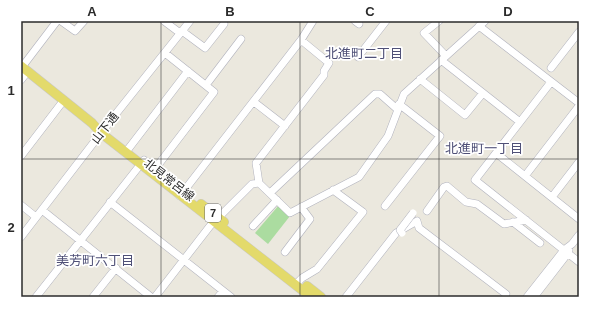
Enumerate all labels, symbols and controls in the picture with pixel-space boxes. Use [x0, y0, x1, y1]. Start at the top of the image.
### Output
text: A [87, 4, 97, 19]
text: B [225, 4, 235, 19]
text: C [365, 4, 375, 19]
text: D [503, 4, 513, 19]
district label: 北進町二丁目 [325, 46, 403, 61]
text: 1 [7, 83, 15, 98]
street label: 山下通 [88, 110, 122, 146]
district label: 北進町一丁目 [445, 141, 523, 156]
street label: 北見常呂線 [141, 156, 197, 204]
road number: 7 [205, 204, 221, 222]
text: 2 [7, 220, 15, 235]
district label: 美芳町六丁目 [56, 253, 134, 268]

